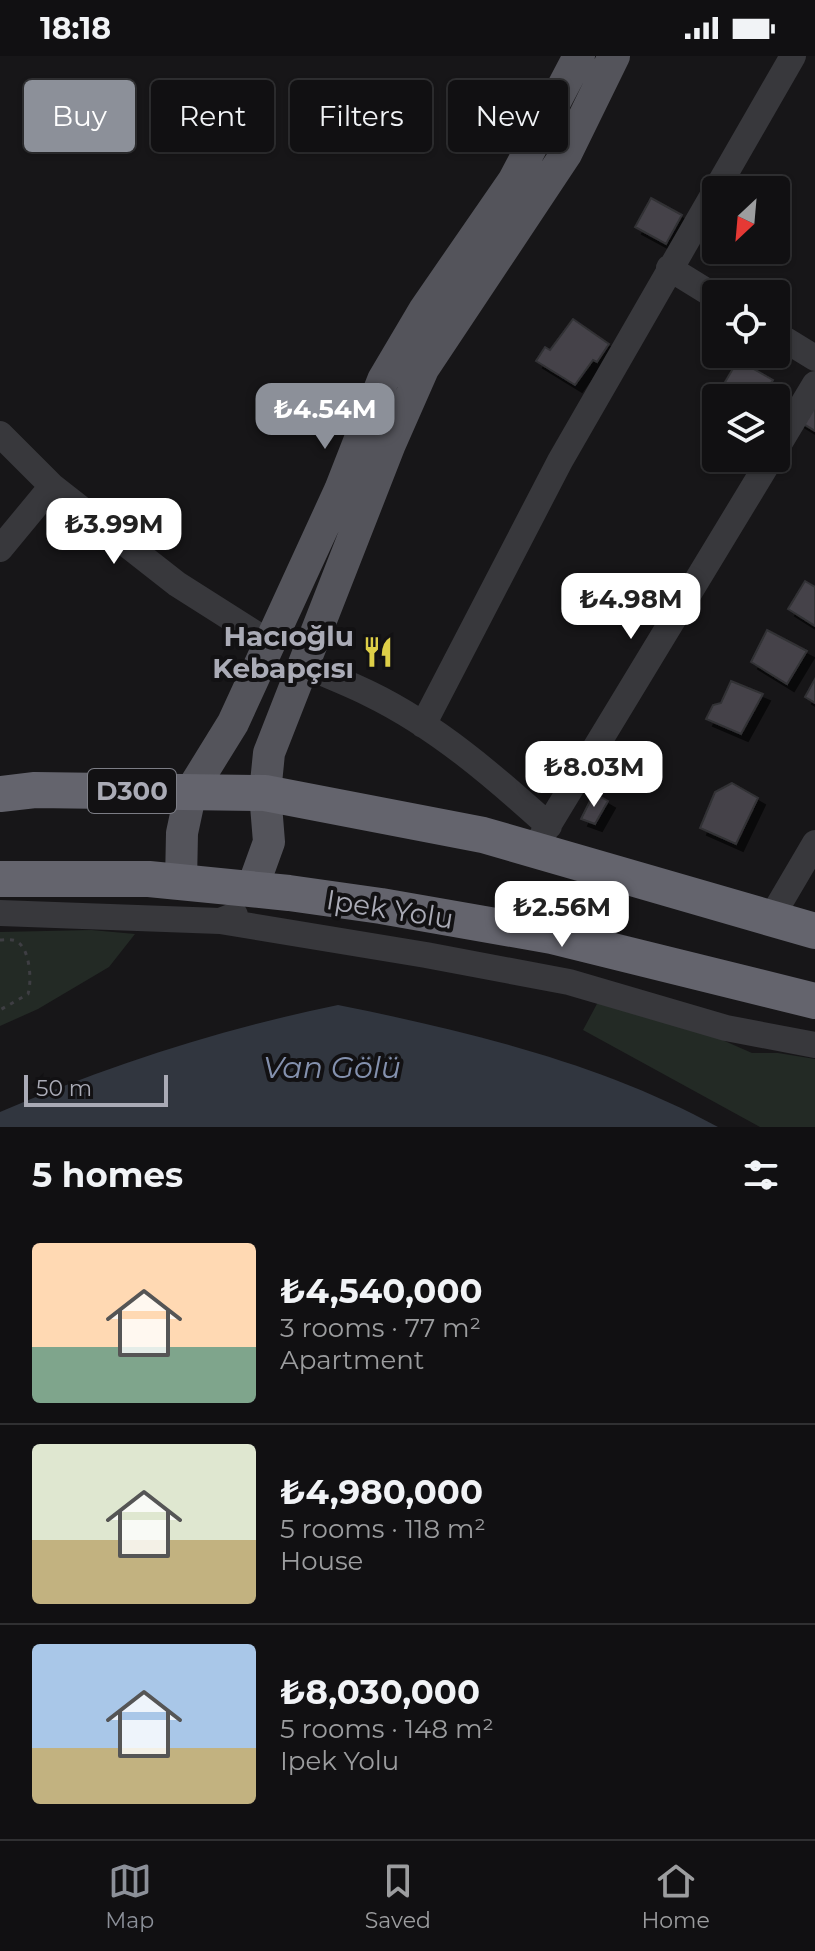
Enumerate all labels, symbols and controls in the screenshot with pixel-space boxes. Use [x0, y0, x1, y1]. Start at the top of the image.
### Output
text: 18:18 [40, 10, 111, 47]
chip: Buy [24, 80, 135, 152]
chip: Rent [151, 80, 274, 152]
chip: Filters [290, 80, 432, 152]
chip: New [448, 80, 568, 152]
north arrow [702, 176, 790, 264]
map controls [702, 176, 790, 472]
button: locate [702, 280, 790, 368]
pin: ₺4.54M [260, 383, 390, 451]
button: layers [702, 384, 790, 472]
text: ₺4.54M [273, 393, 377, 425]
pin: ₺3.99M [49, 498, 179, 566]
text: ₺3.99M [64, 508, 164, 540]
pin: ₺4.98M [566, 573, 696, 641]
text: ₺4.98M [579, 583, 683, 615]
place label: Hacıoğlu Kebapçısı [212, 619, 354, 685]
restaurant icon: Hacıoğlu Kebapçısı [361, 635, 395, 669]
pin: ₺8.03M [529, 741, 659, 809]
text: ₺8.03M [543, 751, 645, 783]
road number: D300 [88, 769, 176, 813]
pin: ₺2.56M [497, 881, 627, 949]
street label: Ipek Yolu [324, 882, 456, 936]
text: ₺2.56M [513, 891, 611, 923]
water label: Van Gölü [263, 1049, 401, 1086]
scale bar [24, 1071, 168, 1107]
text: 50 m [36, 1075, 92, 1102]
icon: filters [739, 1153, 783, 1197]
text: 5 homes [32, 1154, 183, 1196]
text: ₺4,540,000 [280, 1270, 483, 1312]
icon: home [96, 1275, 192, 1371]
text: 3 rooms · 77 m² [280, 1312, 481, 1344]
text: Apartment [280, 1344, 424, 1376]
text: ₺4,980,000 [280, 1471, 483, 1513]
icon: home [96, 1476, 192, 1572]
text: 5 rooms · 118 m² [280, 1513, 486, 1545]
text: House [280, 1545, 363, 1577]
text: ₺8,030,000 [280, 1671, 480, 1713]
icon: home [96, 1676, 192, 1772]
text: 5 rooms · 148 m² [280, 1713, 494, 1745]
text: Ipek Yolu [280, 1745, 399, 1777]
tab: Map [105, 1859, 154, 1934]
tab: Saved [365, 1859, 431, 1934]
tab: Home [641, 1859, 710, 1934]

